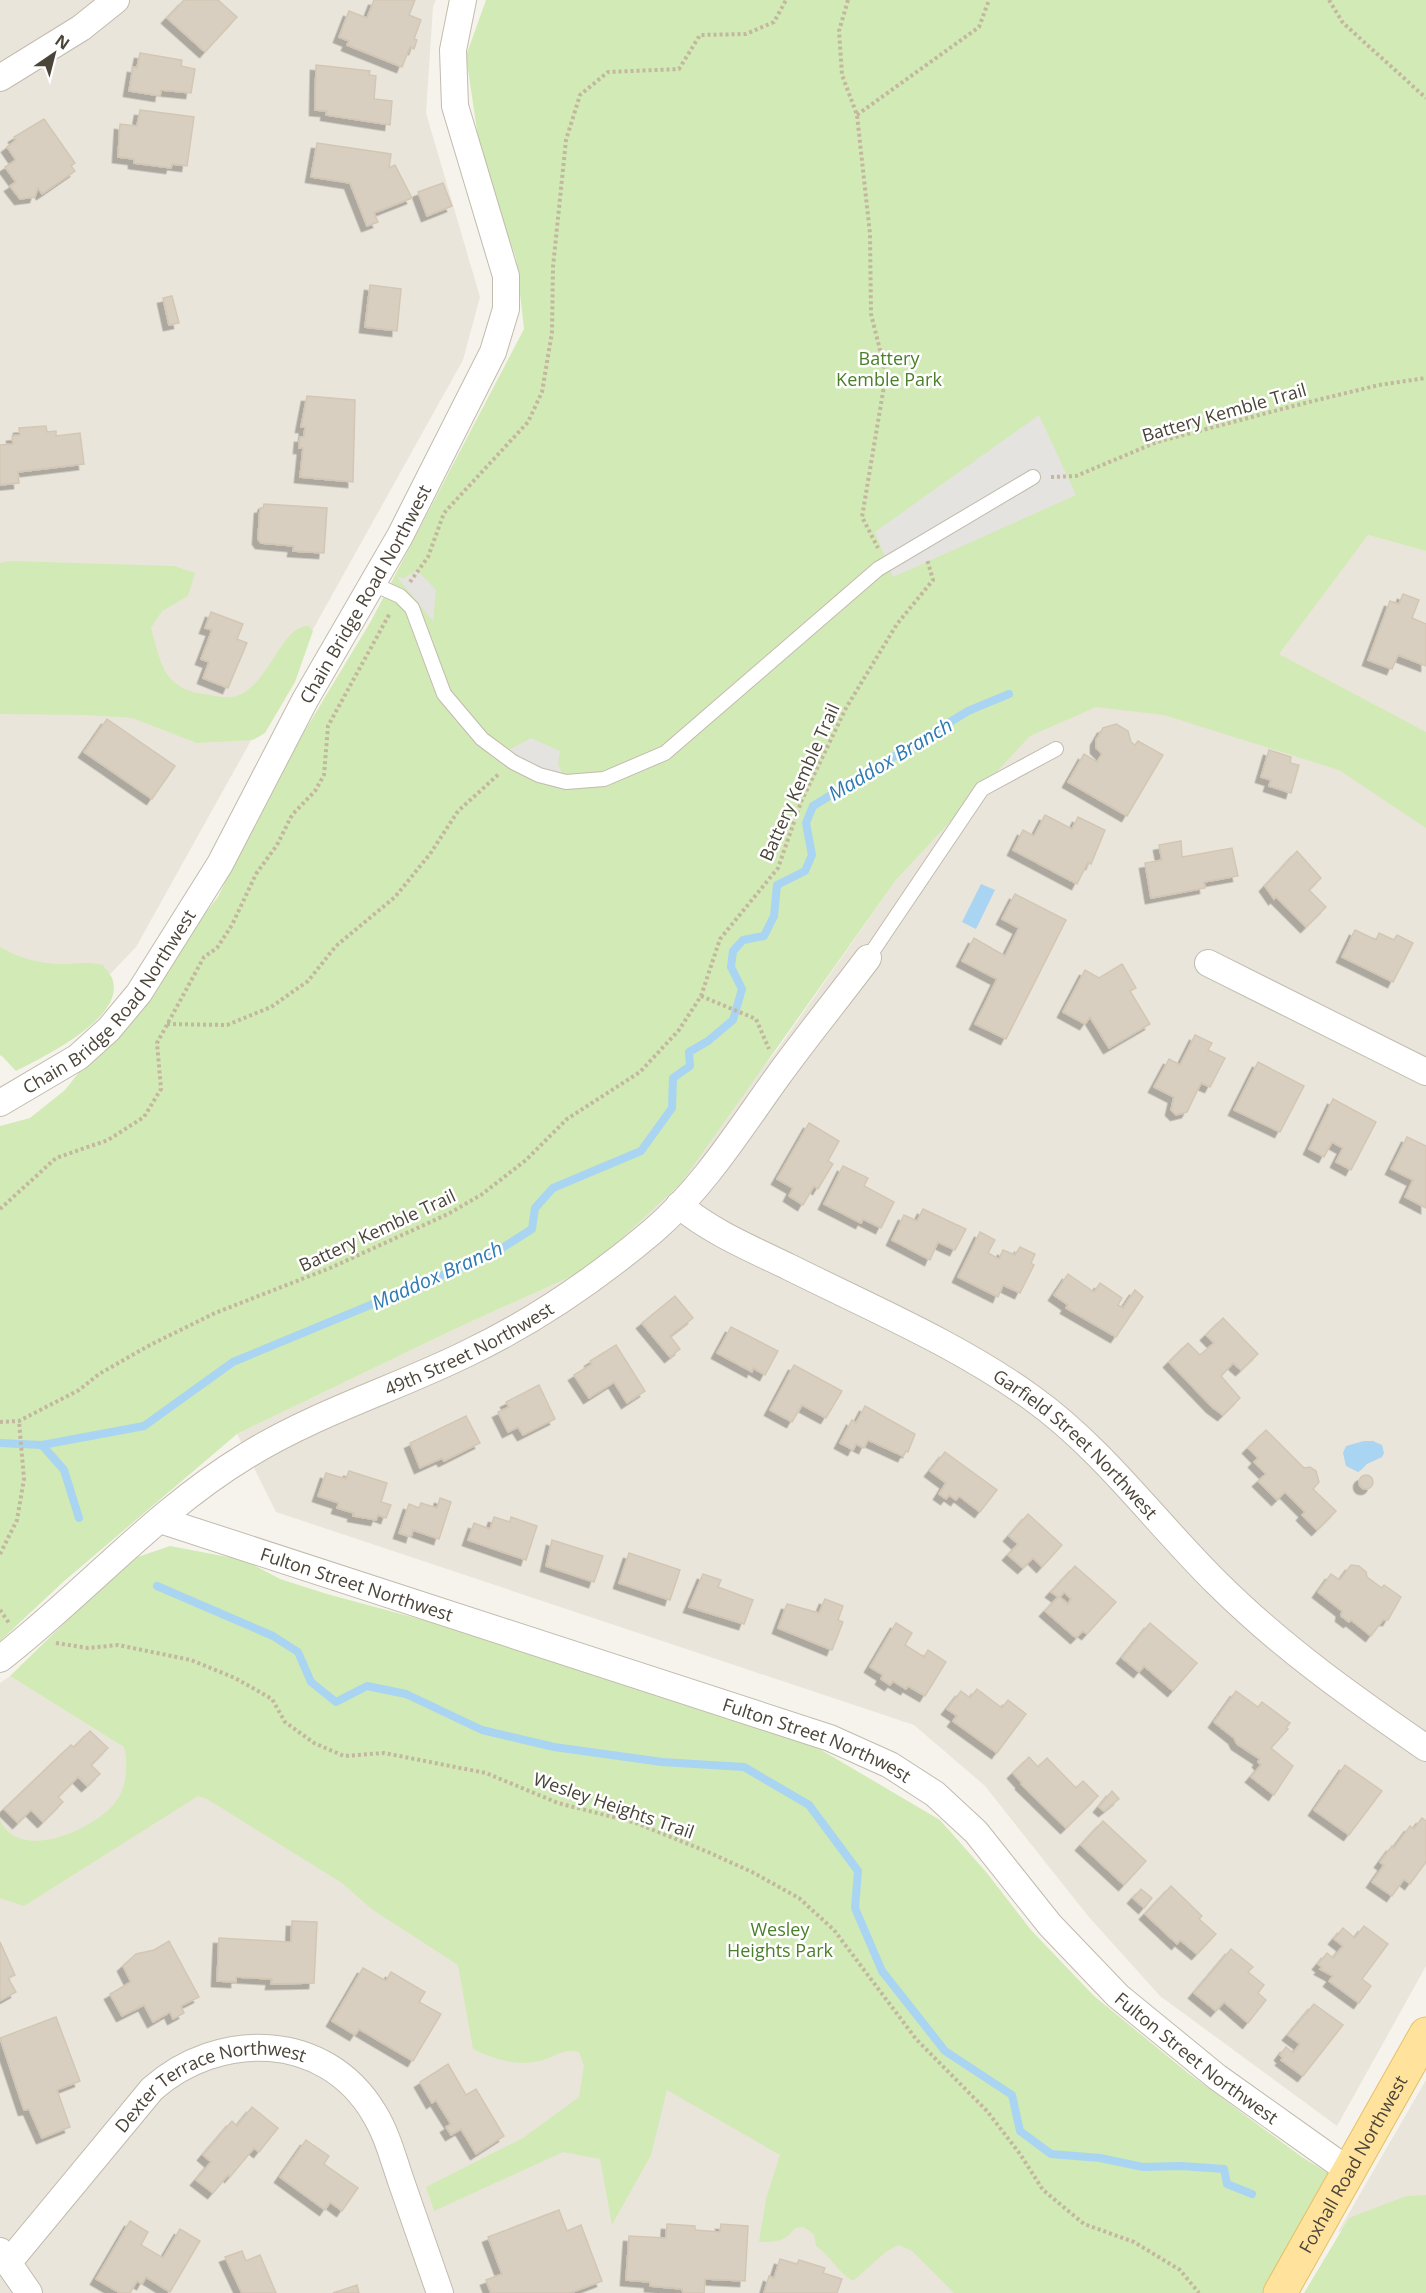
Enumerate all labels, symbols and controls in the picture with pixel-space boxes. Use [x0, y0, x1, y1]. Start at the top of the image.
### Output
north arrow [24, 24, 84, 84]
text: N [51, 29, 74, 54]
park label: Battery Kemble Park [836, 346, 942, 391]
street label: Battery Kemble Trail [1139, 377, 1309, 447]
street label: Chain Bridge Road Northwest [294, 480, 436, 708]
street label: Battery Kemble Trail [753, 699, 845, 865]
water label: Maddox Branch [823, 711, 957, 807]
street label: Chain Bridge Road Northwest [18, 905, 201, 1099]
street label: Battery Kemble Trail [295, 1183, 459, 1277]
water label: Maddox Branch [367, 1234, 507, 1316]
street label: 49th Street Northwest [381, 1296, 558, 1401]
street label: Garfield Street Northwest [989, 1363, 1163, 1524]
street label: Fulton Street Northwest [257, 1542, 456, 1627]
street label: Fulton Street Northwest [720, 1692, 916, 1788]
street label: Wesley Heights Trail [530, 1766, 698, 1844]
park label: Wesley Heights Park [727, 1917, 834, 1962]
street label: Fulton Street Northwest [1110, 1986, 1283, 2129]
street label: Dexter Terrace Northwest [109, 2036, 310, 2137]
street label: Foxhall Road Northwest [1293, 2071, 1412, 2257]

